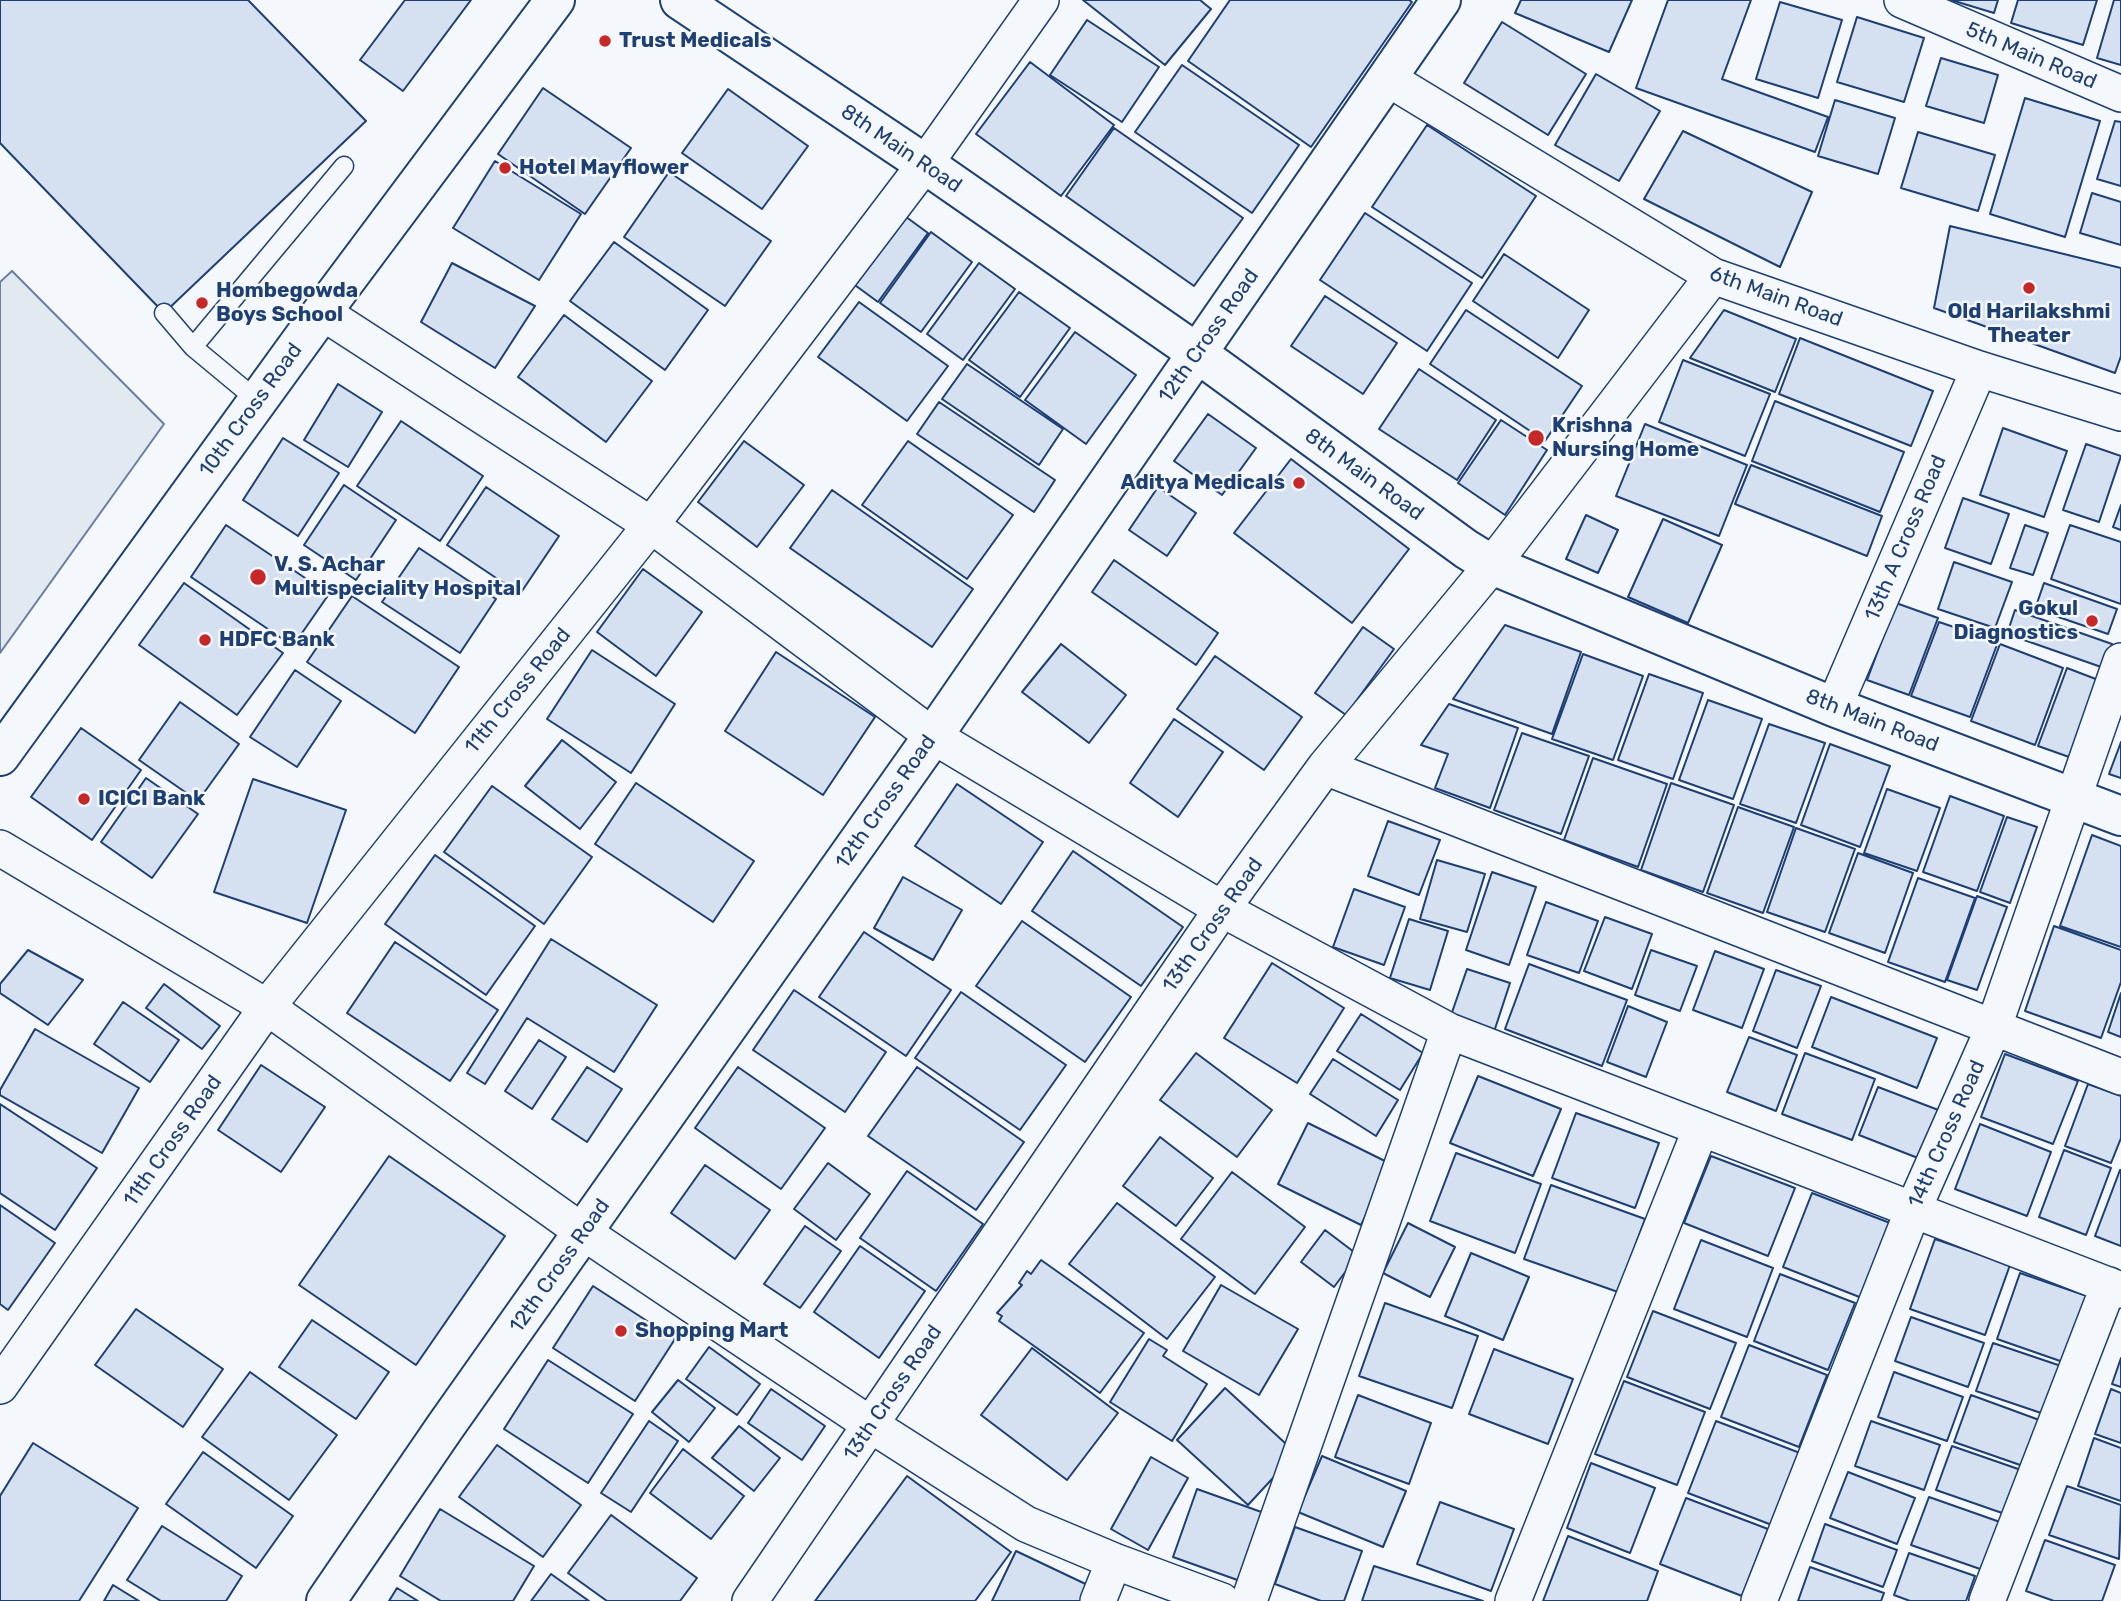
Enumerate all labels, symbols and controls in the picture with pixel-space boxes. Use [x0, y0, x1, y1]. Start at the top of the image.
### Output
street label: 5th Main Road [1962, 17, 2100, 95]
place label: Trust Medicals [619, 28, 771, 54]
marker: Trust Medicals [597, 33, 613, 49]
street label: 8th Main Road [836, 99, 966, 199]
place label: Hotel Mayflower [519, 155, 689, 181]
marker: Hotel Mayflower [497, 160, 513, 176]
street label: 6th Main Road [1706, 261, 1846, 333]
street label: 12th Cross Road [1153, 264, 1265, 408]
place label: Hombegowda Boys School [216, 278, 358, 328]
marker: Old Harilakshmi Theater [2021, 280, 2037, 296]
marker: Hombegowda Boys School [194, 295, 210, 311]
place label: Old Harilakshmi Theater [1947, 299, 2111, 349]
street label: 10th Cross Road [194, 338, 308, 482]
place label: Krishna Nursing Home [1552, 413, 1699, 463]
street label: 8th Main Road [1300, 424, 1428, 526]
marker: Krishna Nursing Home [1526, 428, 1546, 448]
street label: 13th A Cross Road [1860, 452, 1952, 624]
place label: Aditya Medicals [1121, 470, 1285, 496]
marker: Aditya Medicals [1291, 475, 1307, 491]
place label: V. S. Achar Multispeciality Hospital [274, 552, 521, 602]
marker: V. S. Achar Multispeciality Hospital [248, 567, 268, 587]
place label: Gokul Diagnostics [1954, 596, 2078, 646]
marker: Gokul Diagnostics [2084, 613, 2100, 629]
street label: 11th Cross Road [460, 623, 576, 759]
place label: HDFC Bank [219, 627, 335, 653]
marker: HDFC Bank [197, 632, 213, 648]
street label: 8th Main Road [1802, 684, 1942, 758]
street label: 12th Cross Road [830, 730, 942, 874]
place label: ICICI Bank [98, 786, 205, 812]
marker: ICICI Bank [76, 791, 92, 807]
street label: 13th Cross Road [1157, 853, 1269, 997]
street label: 14th Cross Road [1903, 1057, 1991, 1211]
street label: 11th Cross Road [118, 1071, 228, 1211]
street label: 12th Cross Road [504, 1194, 616, 1338]
place label: Shopping Mart [635, 1318, 788, 1344]
street label: 13th Cross Road [838, 1321, 948, 1465]
marker: Shopping Mart [613, 1323, 629, 1339]

